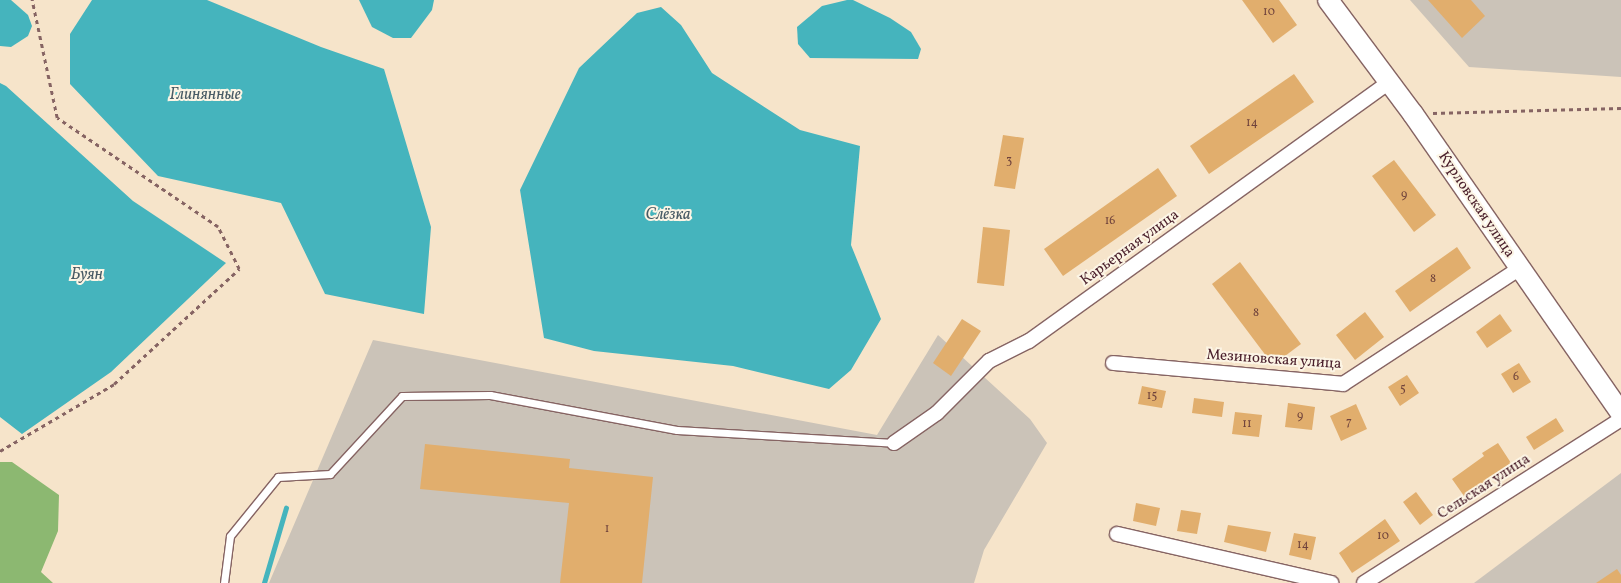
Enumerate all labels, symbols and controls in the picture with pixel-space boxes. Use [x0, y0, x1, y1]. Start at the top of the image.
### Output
house number: 10 [1263, 6, 1275, 20]
water label: Глинянные [169, 85, 241, 105]
house number: 14 [1246, 117, 1258, 131]
street label: Курловская улица [1434, 148, 1518, 262]
house number: 3 [1006, 155, 1012, 169]
house number: 9 [1401, 189, 1407, 203]
water label: Слёзка [645, 205, 691, 225]
street label: Карьерная улица [1077, 206, 1183, 290]
house number: 16 [1105, 215, 1115, 229]
water label: Буян [71, 265, 103, 285]
house number: 8 [1430, 273, 1436, 287]
house number: 8 [1253, 307, 1259, 321]
street label: Мезиновская улица [1206, 346, 1342, 374]
house number: 6 [1513, 371, 1519, 385]
house number: 5 [1400, 383, 1406, 397]
house number: 15 [1147, 390, 1157, 404]
house number: 9 [1297, 410, 1303, 424]
house number: 7 [1346, 416, 1352, 430]
house number: 11 [1242, 418, 1252, 432]
street label: Сельская улица [1434, 450, 1534, 524]
house number: 1 [605, 523, 609, 537]
house number: 10 [1377, 530, 1389, 544]
house number: 14 [1297, 539, 1309, 553]

